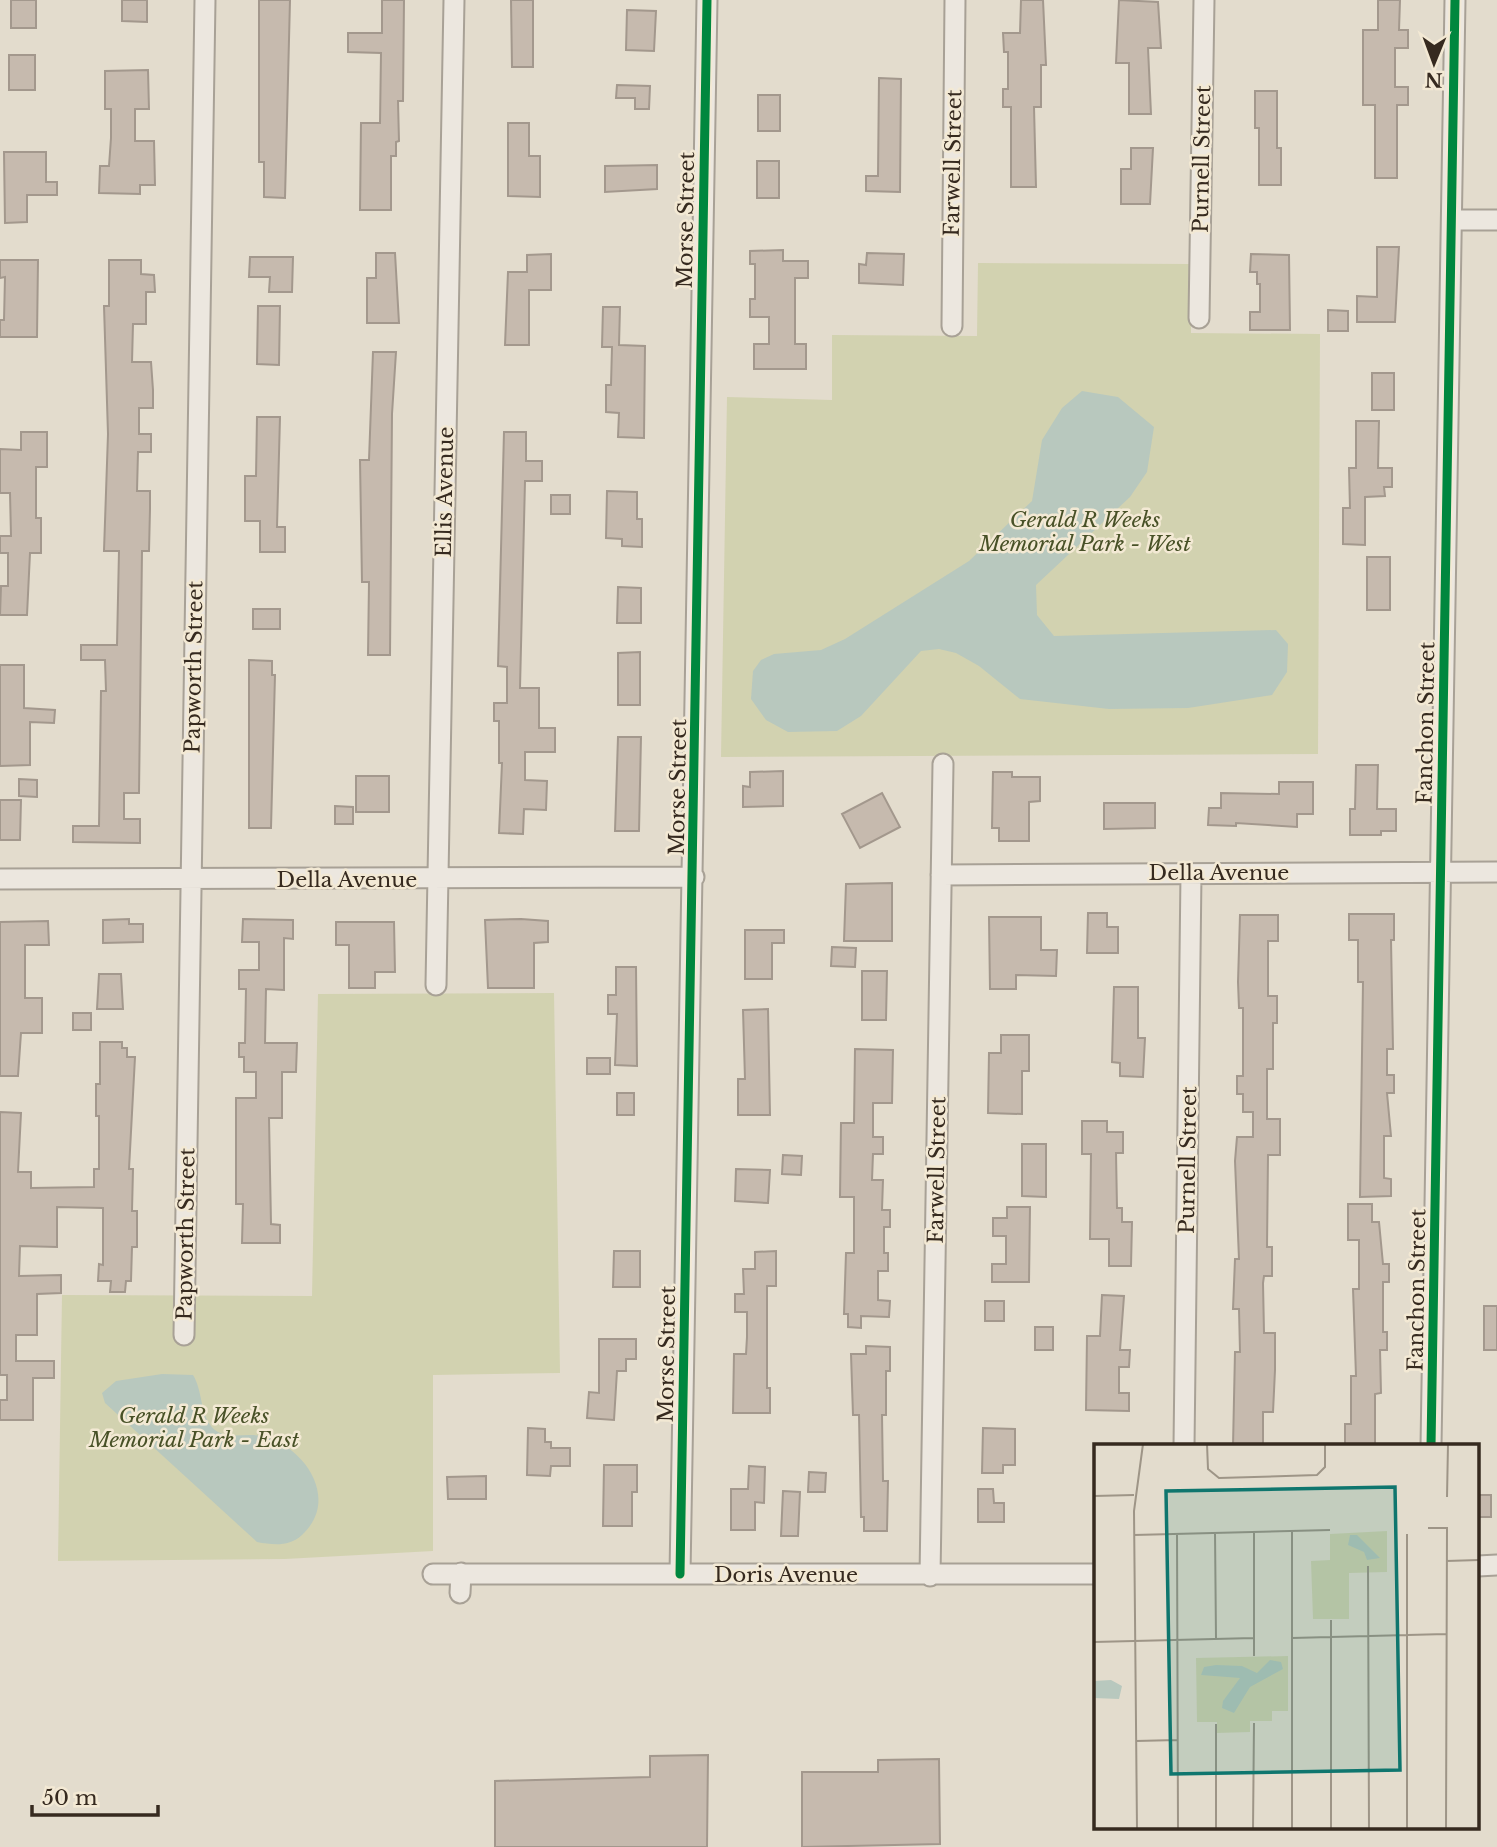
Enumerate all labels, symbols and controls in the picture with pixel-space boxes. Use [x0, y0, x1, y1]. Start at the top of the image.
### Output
north arrow [1399, 28, 1469, 98]
text: N [1424, 68, 1443, 91]
street label: Purnell Street [1188, 85, 1216, 233]
street label: Farwell Street [939, 89, 967, 237]
street label: Morse Street [672, 151, 700, 289]
street label: Ellis Avenue [431, 426, 459, 558]
park label: Gerald R Weeks Memorial Park - West [978, 507, 1191, 557]
street label: Papworth Street [179, 580, 209, 753]
street label: Fanchon Street [1412, 641, 1440, 804]
street label: Morse Street [664, 718, 692, 856]
street label: Della Avenue [1149, 860, 1289, 886]
street label: Della Avenue [277, 867, 417, 893]
street label: Purnell Street [1174, 1086, 1202, 1234]
street label: Farwell Street [923, 1096, 951, 1244]
street label: Papworth Street [171, 1147, 201, 1320]
street label: Fanchon Street [1403, 1208, 1431, 1371]
street label: Morse Street [653, 1285, 681, 1423]
park label: Gerald R Weeks Memorial Park - East [88, 1403, 299, 1453]
inset map [1094, 1444, 1480, 1829]
street label: Doris Avenue [714, 1562, 858, 1588]
scale bar [32, 1773, 158, 1817]
text: 50 m [42, 1785, 98, 1811]

